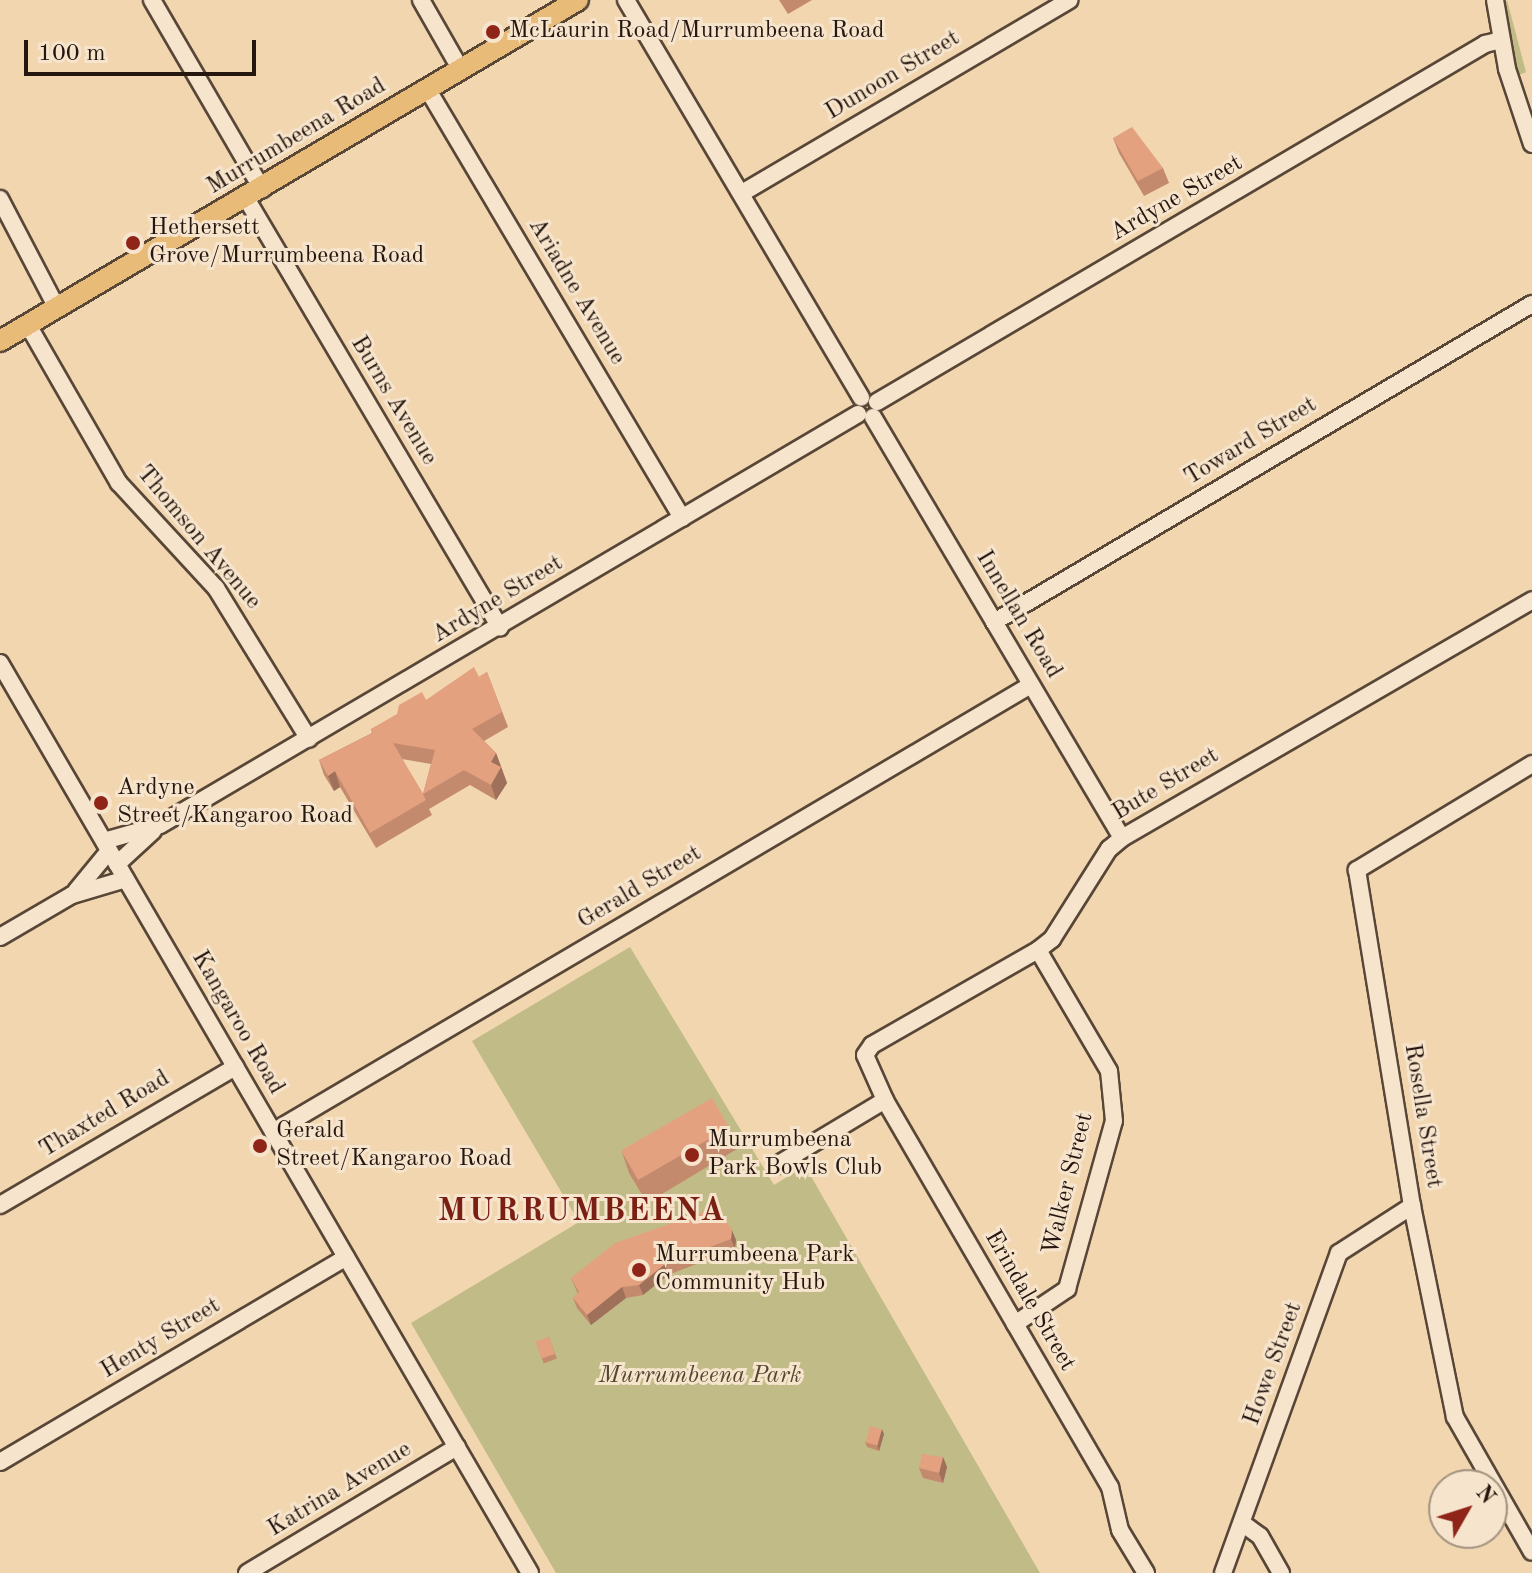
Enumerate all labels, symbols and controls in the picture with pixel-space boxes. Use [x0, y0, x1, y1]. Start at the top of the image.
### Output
place label: McLaurin Road/Murrumbeena Road [509, 18, 884, 46]
marker: McLaurin Road/Murrumbeena Road [484, 23, 502, 41]
scale bar [28, 24, 260, 74]
street label: Dunoon Street [821, 25, 965, 127]
text: 100 m [38, 42, 106, 66]
street label: Murrumbeena Road [202, 72, 392, 202]
street label: Ardyne Street [1106, 150, 1248, 248]
street label: Ariadne Avenue [521, 213, 631, 371]
place label: Hethersett Grove/Murrumbeena Road [149, 215, 424, 271]
marker: Hethersett Grove/Murrumbeena Road [124, 234, 142, 252]
street label: Burns Avenue [343, 331, 443, 471]
street label: Toward Street [1180, 391, 1322, 493]
street label: Thomson Avenue [129, 460, 267, 616]
street label: Innellan Road [968, 546, 1068, 684]
street label: Ardyne Street [427, 550, 569, 650]
street label: Bute Street [1108, 742, 1224, 828]
place label: Ardyne Street/Kangaroo Road [117, 775, 353, 831]
marker: Ardyne Street/Kangaroo Road [92, 794, 110, 812]
street label: Gerald Street [573, 840, 707, 936]
street label: Kangaroo Road [184, 946, 290, 1100]
street label: Rosella Street [1396, 1042, 1448, 1190]
street label: Thaxted Road [35, 1065, 175, 1165]
street label: Walker Street [1037, 1110, 1101, 1258]
place label: Gerald Street/Kangaroo Road [276, 1118, 512, 1174]
place label: Murrumbeena Park Bowls Club [708, 1127, 882, 1183]
marker: Gerald Street/Kangaroo Road [251, 1137, 269, 1155]
marker: Murrumbeena Park Bowls Club [683, 1146, 701, 1164]
district label: MURRUMBEENA [438, 1193, 726, 1231]
street label: Erindale Street [977, 1225, 1081, 1377]
place label: Murrumbeena Park Community Hub [655, 1242, 855, 1298]
marker: Murrumbeena Park Community Hub [630, 1261, 648, 1279]
street label: Henty Street [96, 1292, 226, 1386]
street label: Howe Street [1238, 1298, 1310, 1430]
park label: Murrumbeena Park [599, 1363, 801, 1391]
street label: Katrina Avenue [263, 1436, 417, 1544]
north arrow [1428, 1469, 1508, 1549]
text: N [1471, 1482, 1499, 1509]

